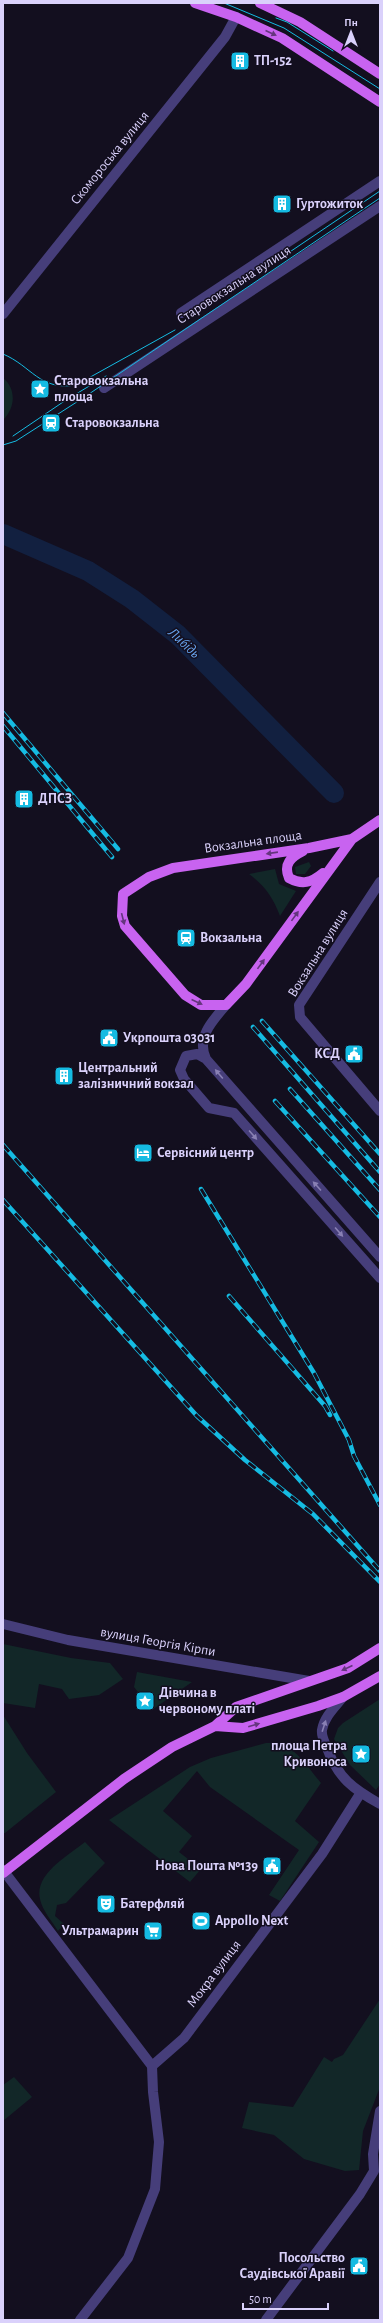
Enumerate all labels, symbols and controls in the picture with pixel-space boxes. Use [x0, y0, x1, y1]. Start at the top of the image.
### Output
north arrow [331, 12, 371, 52]
text: Пн [344, 17, 358, 28]
one-way arrow [266, 30, 277, 36]
building icon: ТП-152 [229, 50, 251, 72]
place label: ТП-152 [254, 54, 292, 68]
street label: Скомороська вулиця [68, 109, 152, 207]
building icon: Гуртожиток [271, 193, 293, 215]
place label: Гуртожиток [296, 197, 363, 211]
street label: Старовокзальна вулиця [175, 243, 293, 327]
place label: Старовокзальна площа [54, 374, 149, 404]
place icon: Старовокзальна площа [29, 378, 51, 400]
station icon: Старовокзальна [40, 412, 62, 434]
place label: Старовокзальна [65, 416, 160, 430]
water label: Либідь [165, 624, 203, 661]
building icon: ДПСЗ [13, 788, 35, 810]
place label: ДПСЗ [38, 792, 72, 806]
street label: Вокзальна площа [203, 828, 303, 856]
one-way arrow [266, 850, 278, 856]
street label: Вокзальна вулиця [285, 906, 351, 1000]
one-way arrow [291, 911, 299, 922]
one-way arrow [121, 913, 127, 925]
station icon: Вокзальна [175, 927, 197, 949]
place label: Вокзальна [200, 931, 262, 945]
one-way arrow [257, 959, 265, 969]
one-way arrow [192, 1000, 204, 1006]
public building icon: Укрпошта 03031 [98, 1027, 120, 1049]
place label: Укрпошта 03031 [123, 1031, 215, 1045]
public building icon: КСД [343, 1043, 365, 1065]
place label: КСД [314, 1047, 340, 1061]
place label: Центральний залізничний вокзал [78, 1061, 194, 1091]
building icon: Центральний залізничний вокзал [53, 1065, 75, 1087]
one-way arrow [214, 1068, 223, 1079]
one-way arrow [249, 1129, 258, 1140]
hotel icon: Сервісний центр [132, 1142, 154, 1164]
place label: Сервісний центр [157, 1146, 254, 1160]
one-way arrow [312, 1181, 322, 1191]
one-way arrow [335, 1227, 344, 1238]
street label: вулиця Георгія Кірпи [99, 1625, 217, 1659]
one-way arrow [341, 1665, 353, 1671]
place label: Дівчина в червоному платі [159, 1686, 255, 1716]
place icon: Дівчина в червоному платі [134, 1690, 156, 1712]
one-way arrow [321, 1720, 327, 1732]
one-way arrow [248, 1722, 260, 1728]
place label: площа Петра Кривоноса [271, 1739, 347, 1769]
place icon: площа Петра Кривоноса [350, 1743, 372, 1765]
public building icon: Нова Пошта №139 [261, 1855, 283, 1877]
place label: Нова Пошта №139 [155, 1859, 258, 1873]
theatre icon: Батерфляй [95, 1893, 117, 1915]
place label: Батерфляй [120, 1897, 185, 1911]
sports icon: Appollo Next [190, 1910, 212, 1932]
place label: Appollo Next [215, 1914, 288, 1928]
supermarket icon: Ультрамарин [142, 1920, 164, 1942]
place label: Ультрамарин [61, 1924, 139, 1938]
street label: Мокра вулиця [184, 1938, 244, 2010]
place label: Посольство Саудівської Аравії [240, 2251, 345, 2281]
public building icon: Посольство Саудівської Аравії [348, 2255, 370, 2277]
scale bar [243, 2285, 328, 2311]
text: 50 m [249, 2293, 272, 2305]

